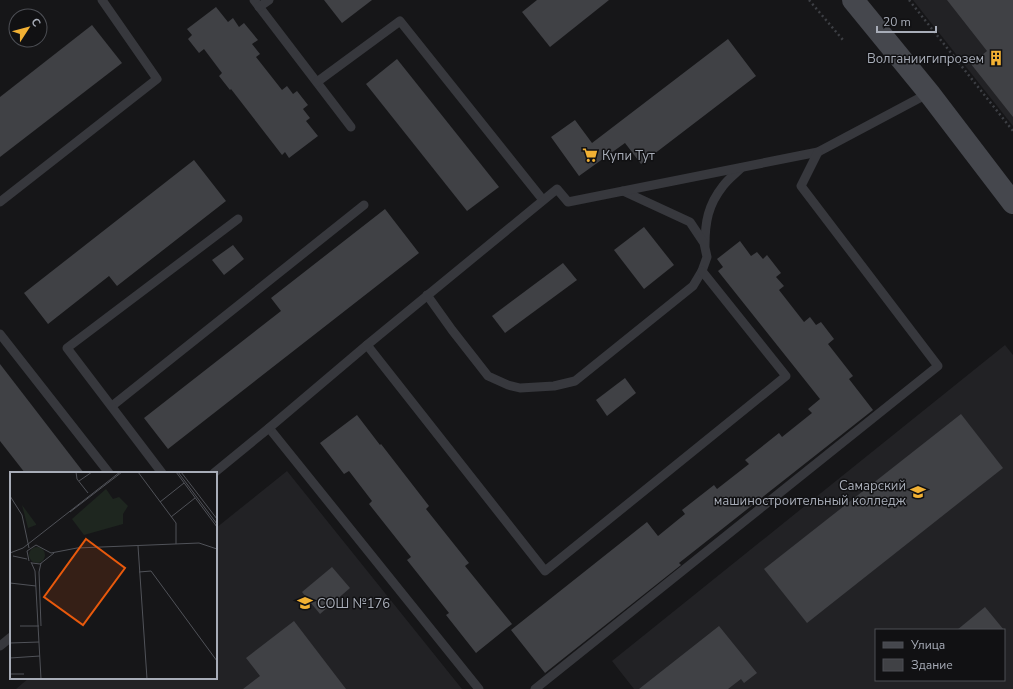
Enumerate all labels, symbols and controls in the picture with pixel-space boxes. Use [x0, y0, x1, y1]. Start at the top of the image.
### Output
north arrow [8, 8, 48, 48]
scale bar [877, 8, 936, 34]
text: 20 m [883, 14, 911, 30]
text: С [27, 15, 44, 30]
building icon: Волганиигипрозем [987, 49, 1005, 67]
place label: Волганиигипрозем [867, 50, 984, 68]
supermarket icon: Купи Тут [581, 146, 599, 164]
place label: Купи Тут [602, 147, 655, 165]
inset map [10, 472, 217, 679]
place label: Самарский машиностроительный колледж [714, 477, 907, 510]
school or university icon: Самарский машиностроительный колледж [909, 483, 927, 501]
school or university icon: СОШ №176 [296, 594, 314, 612]
place label: СОШ №176 [317, 595, 390, 613]
legend [875, 629, 1005, 681]
text: Улица [910, 637, 945, 653]
text: Здание [911, 657, 953, 673]

